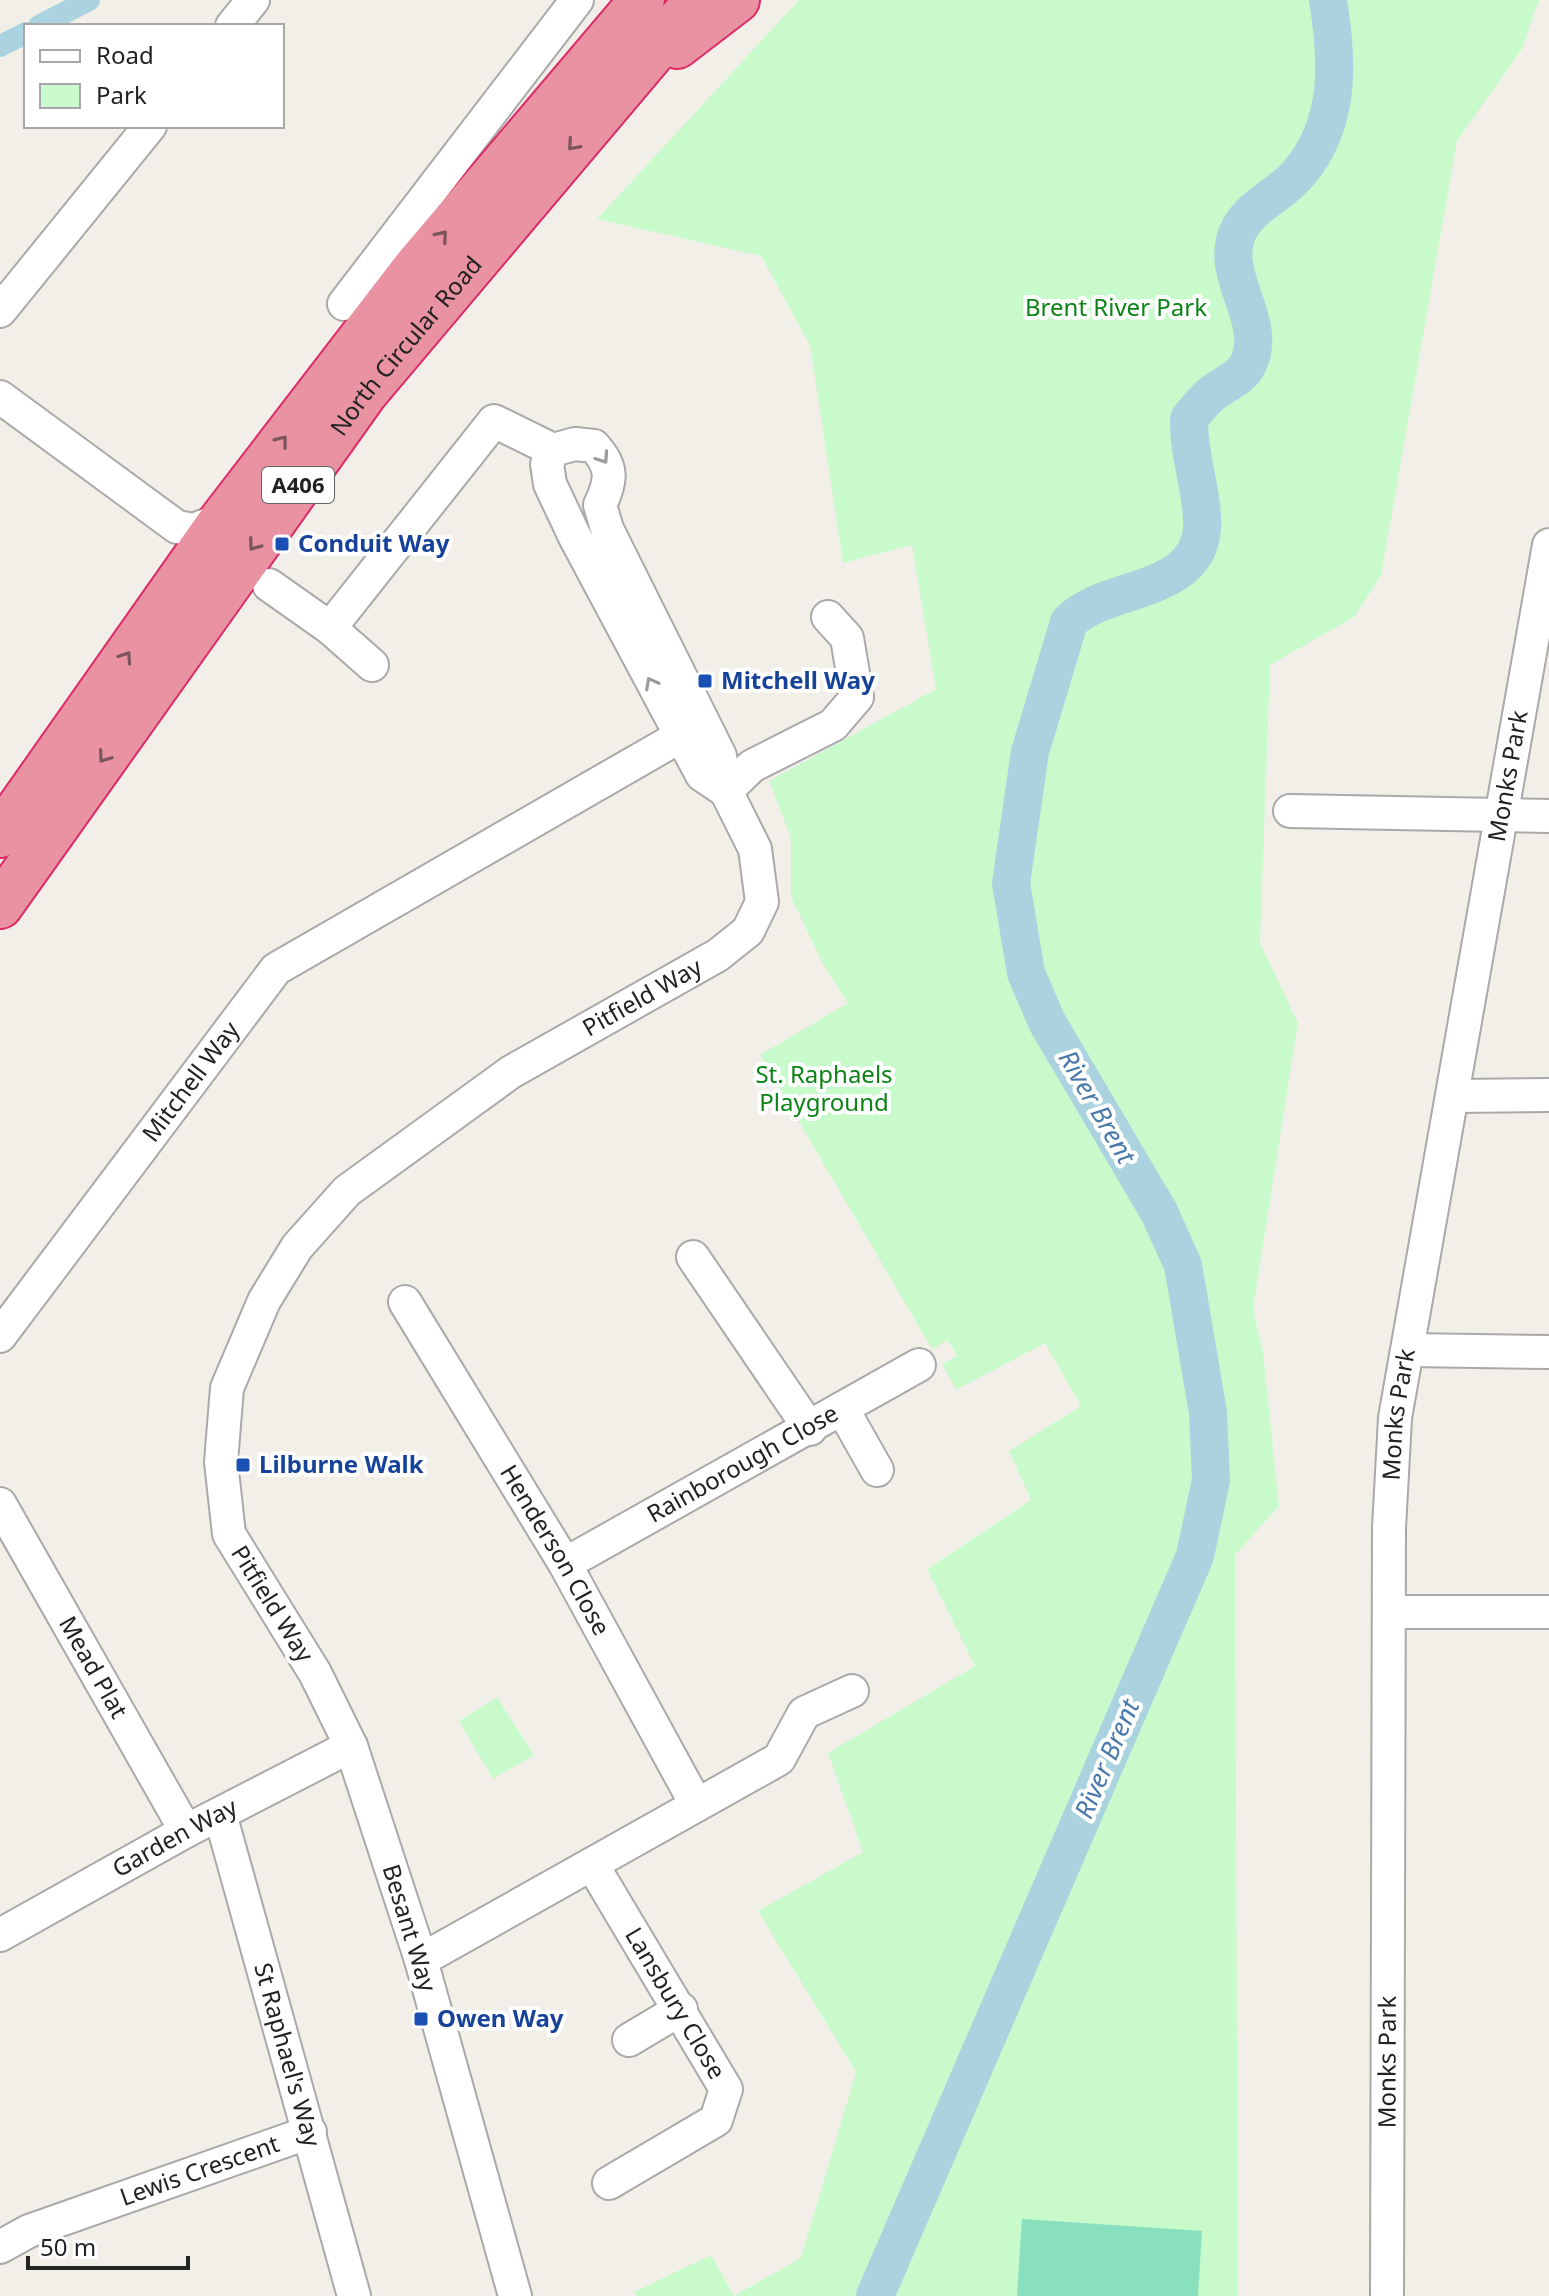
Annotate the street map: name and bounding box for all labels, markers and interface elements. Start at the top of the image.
legend [24,24,284,128]
text: Road [96,38,154,71]
text: Park [96,78,147,111]
one-way arrow [568,135,583,150]
one-way arrow [432,231,447,245]
street label: North Circular Road [322,248,489,442]
park label: Brent River Park [1025,290,1207,323]
one-way arrow [273,435,287,450]
one-way arrow [593,450,608,464]
road number: A406 [262,467,334,503]
place label: Conduit Way [298,526,450,559]
marker: Conduit Way [273,535,291,553]
one-way arrow [250,536,264,551]
one-way arrow [116,651,131,666]
place label: Mitchell Way [721,663,875,696]
marker: Mitchell Way [696,672,714,690]
one-way arrow [646,677,661,692]
street label: Monks Park [1479,708,1535,844]
one-way arrow [99,749,114,763]
street label: Pitfield Way [576,949,708,1043]
street label: Mitchell Way [134,1013,246,1148]
water label: River Brent [1051,1043,1146,1171]
park label: St. Raphaels Playground [755,1057,893,1118]
street label: Monks Park [1374,1346,1422,1481]
street label: Rainborough Close [641,1396,844,1530]
place label: Lilburne Walk [259,1447,424,1480]
marker: Lilburne Walk [234,1456,252,1474]
street label: Henderson Close [493,1458,619,1641]
street label: Pitfield Way [224,1538,323,1669]
street label: Mead Plat [52,1610,137,1724]
water label: River Brent [1065,1692,1148,1824]
street label: Garden Way [106,1789,243,1884]
street label: Besant Way [375,1860,446,1996]
street label: Lansbury Close [618,1921,734,2085]
street label: St Raphael's Way [247,1959,330,2151]
street label: Monks Park [1369,1996,1403,2128]
place label: Owen Way [437,2001,564,2034]
marker: Owen Way [412,2010,430,2028]
street label: Lewis Crescent [115,2126,284,2213]
scale bar [28,2220,188,2270]
text: 50 m [40,2230,96,2263]

